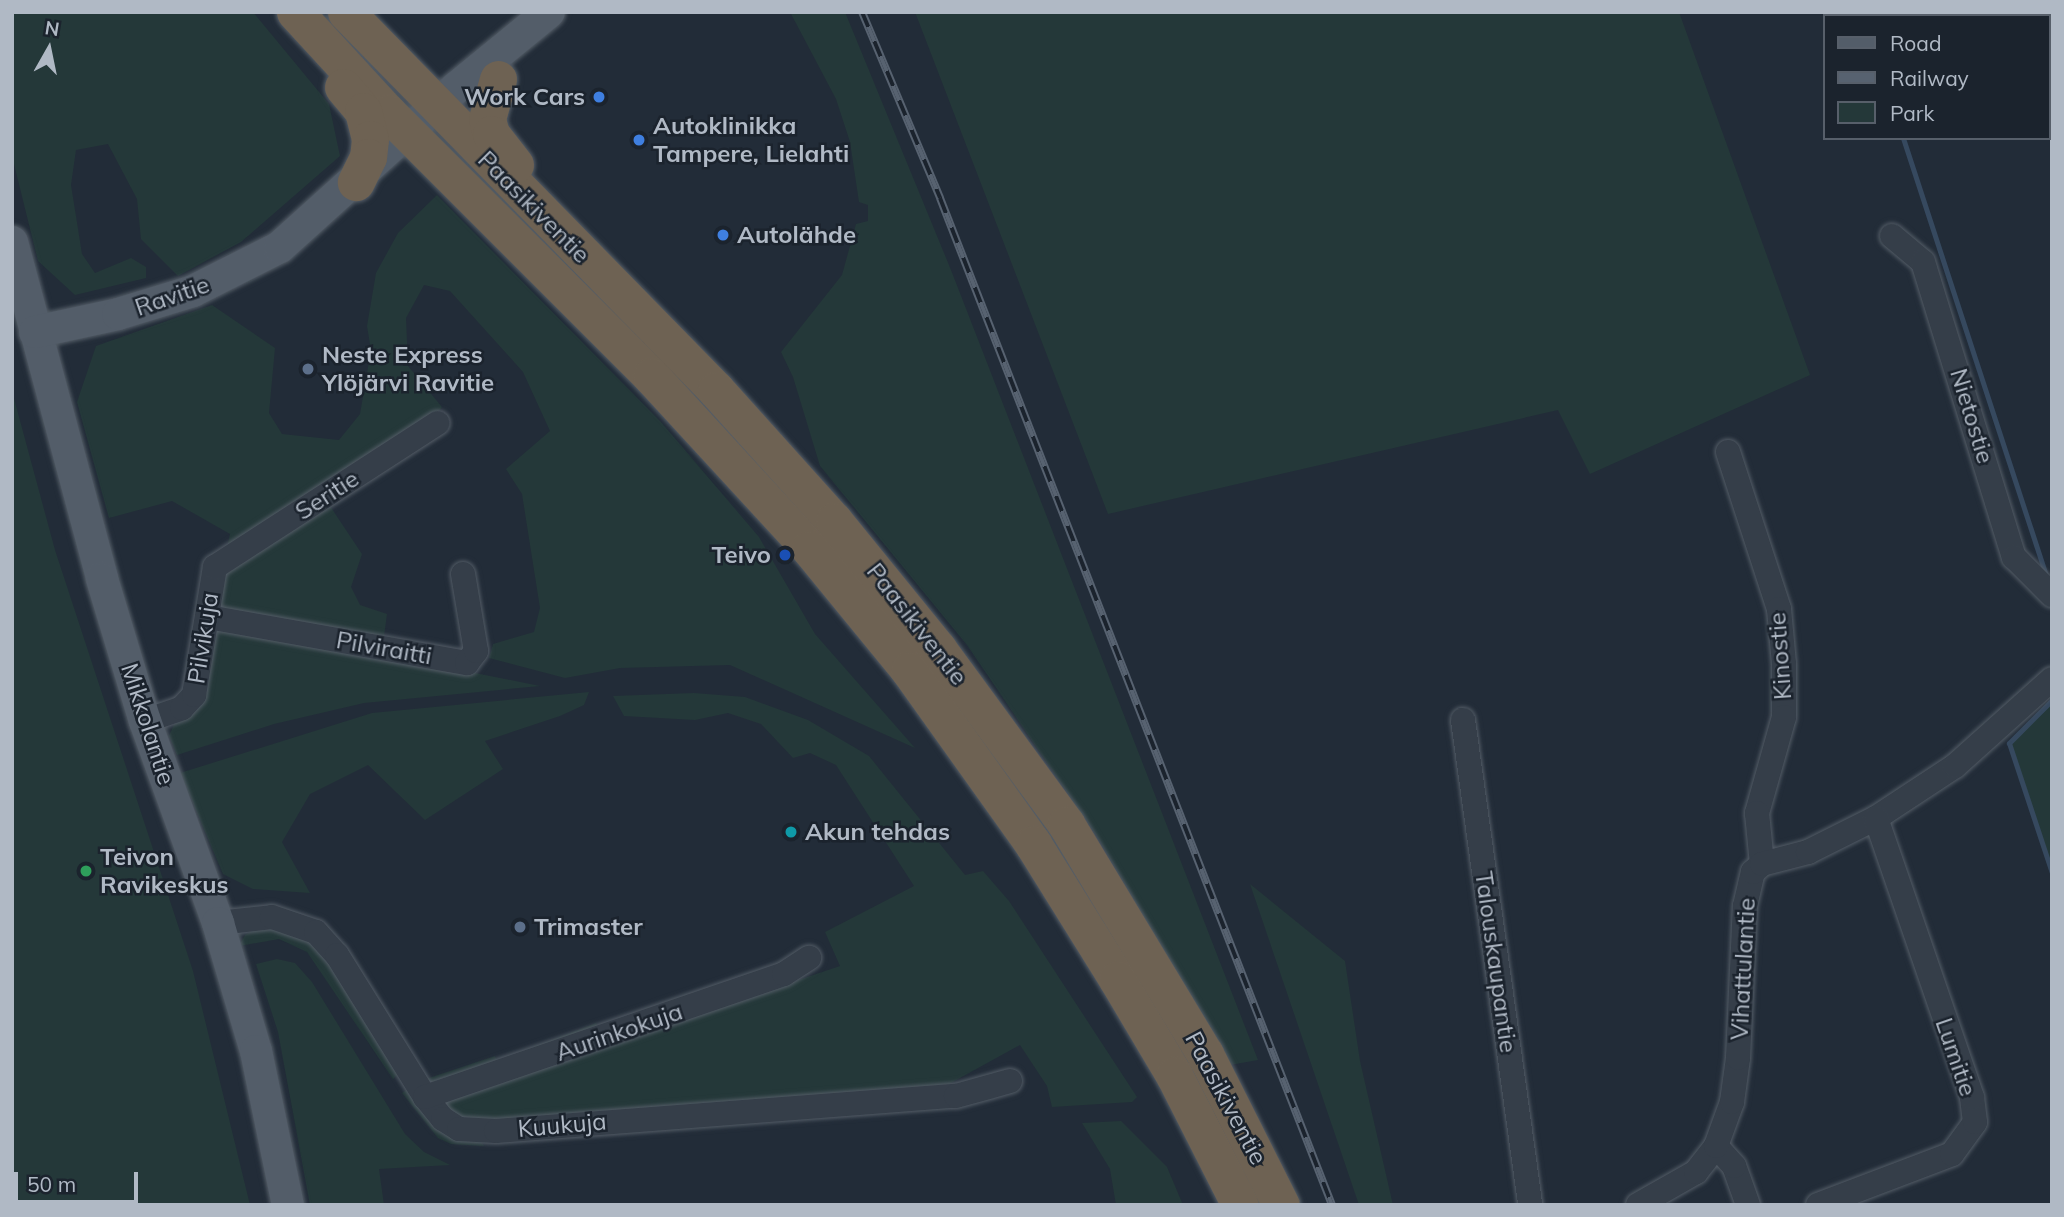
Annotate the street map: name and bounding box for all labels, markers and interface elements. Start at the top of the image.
north arrow [14,14,84,84]
legend [1822,14,2050,140]
text: N [43,15,61,41]
text: Road [1890,30,1941,56]
text: Railway [1890,65,1969,91]
place label: Work Cars [464,83,585,111]
marker: Work Cars [591,89,607,105]
text: Park [1890,100,1934,126]
place label: Autoklinikka Tampere, Lielahti [653,112,849,168]
marker: Autoklinikka Tampere, Lielahti [631,132,647,148]
street label: Paasikiventie [472,145,596,269]
place label: Autolähde [737,221,856,249]
marker: Autolähde [715,227,731,243]
street label: Ravitie [131,270,213,322]
place label: Neste Express Ylöjärvi Ravitie [322,341,494,397]
marker: Neste Express Ylöjärvi Ravitie [300,361,316,377]
street label: Nietostie [1944,365,2000,467]
street label: Seritie [290,464,364,526]
place label: Teivo [712,541,771,569]
marker: Teivo [777,547,793,563]
street label: Paasikiventie [861,557,973,691]
street label: Pilvikuja [182,590,224,686]
street label: Kinostie [1763,611,1797,701]
street label: Pilviraitti [334,625,434,671]
street label: Mikkolantie [115,660,181,788]
place label: Akun tehdas [805,818,950,846]
marker: Akun tehdas [783,824,799,840]
place label: Teivon Ravikeskus [100,843,229,899]
marker: Teivon Ravikeskus [78,863,94,879]
street label: Talouskaupantie [1469,870,1523,1054]
street label: Vihattulantie [1725,897,1761,1041]
place label: Trimaster [534,913,643,941]
marker: Trimaster [512,919,528,935]
street label: Aurinkokuja [552,997,686,1067]
street label: Lumitie [1929,1014,1983,1100]
street label: Paasikiventie [1179,1027,1273,1169]
street label: Kuukuja [516,1107,608,1143]
scale bar [18,1158,142,1202]
text: 50 m [27,1171,76,1197]

